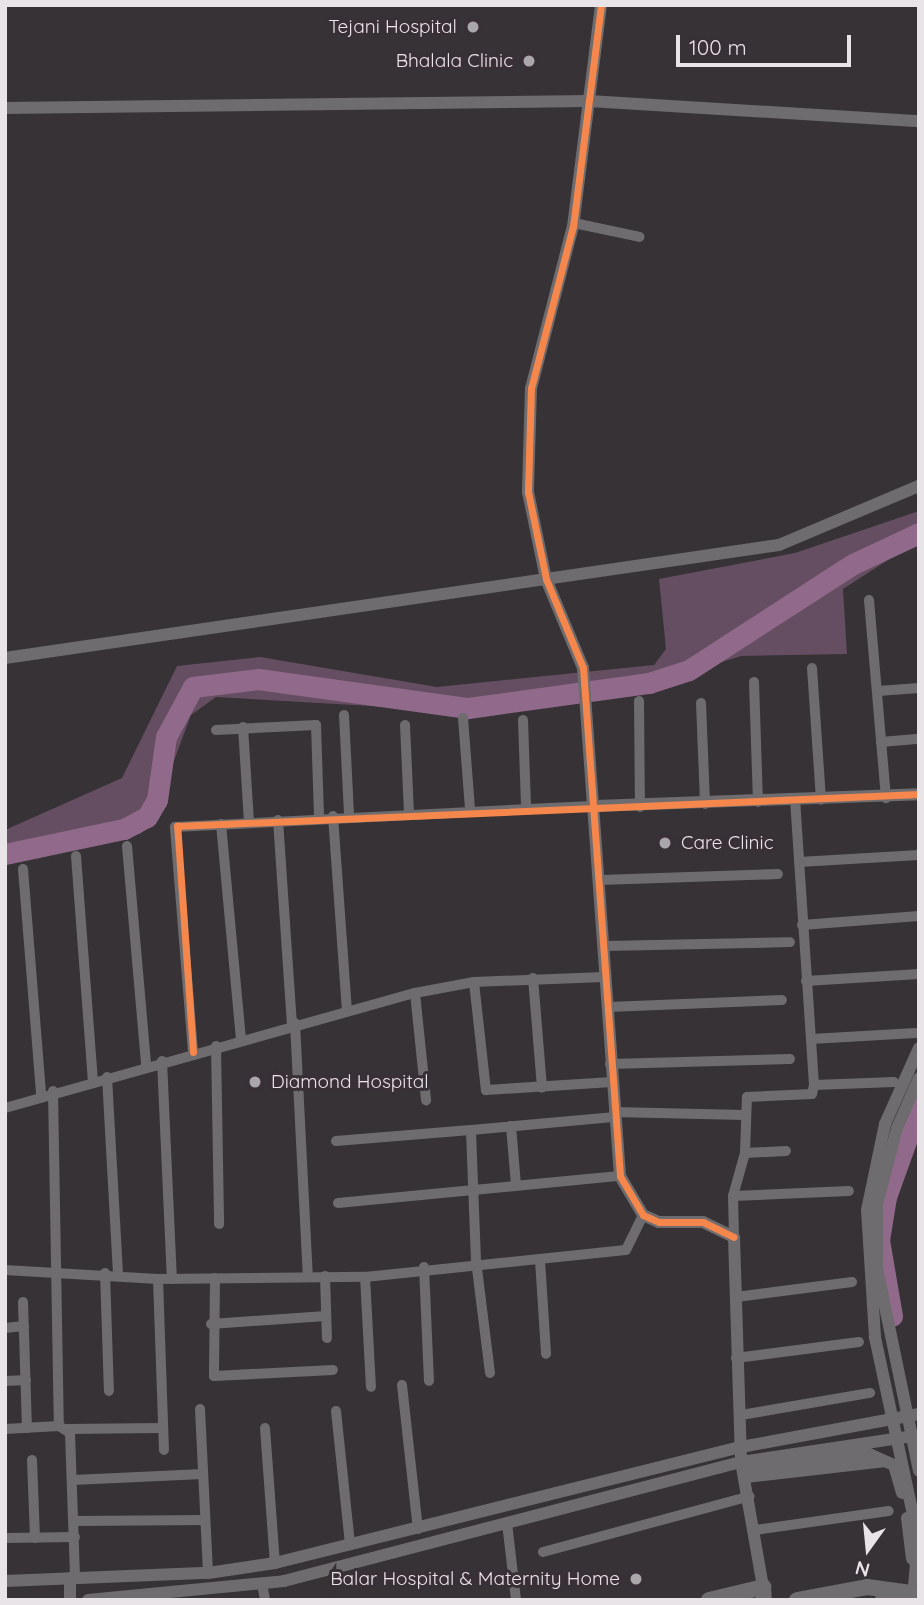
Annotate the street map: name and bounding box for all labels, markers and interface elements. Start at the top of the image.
place label: Tejani Hospital [328,16,457,38]
marker: Tejani Hospital [463,17,483,37]
scale bar [679,21,854,65]
text: 100 m [689,34,747,60]
place label: Bhalala Clinic [396,50,513,72]
marker: Bhalala Clinic [519,51,539,71]
place label: Care Clinic [681,832,773,854]
marker: Care Clinic [655,833,675,853]
place label: Diamond Hospital [271,1071,429,1093]
marker: Diamond Hospital [245,1072,265,1092]
north arrow [833,1514,903,1584]
text: N [853,1556,872,1583]
place label: Balar Hospital & Maternity Home [330,1568,620,1590]
marker: Balar Hospital & Maternity Home [626,1569,646,1589]

